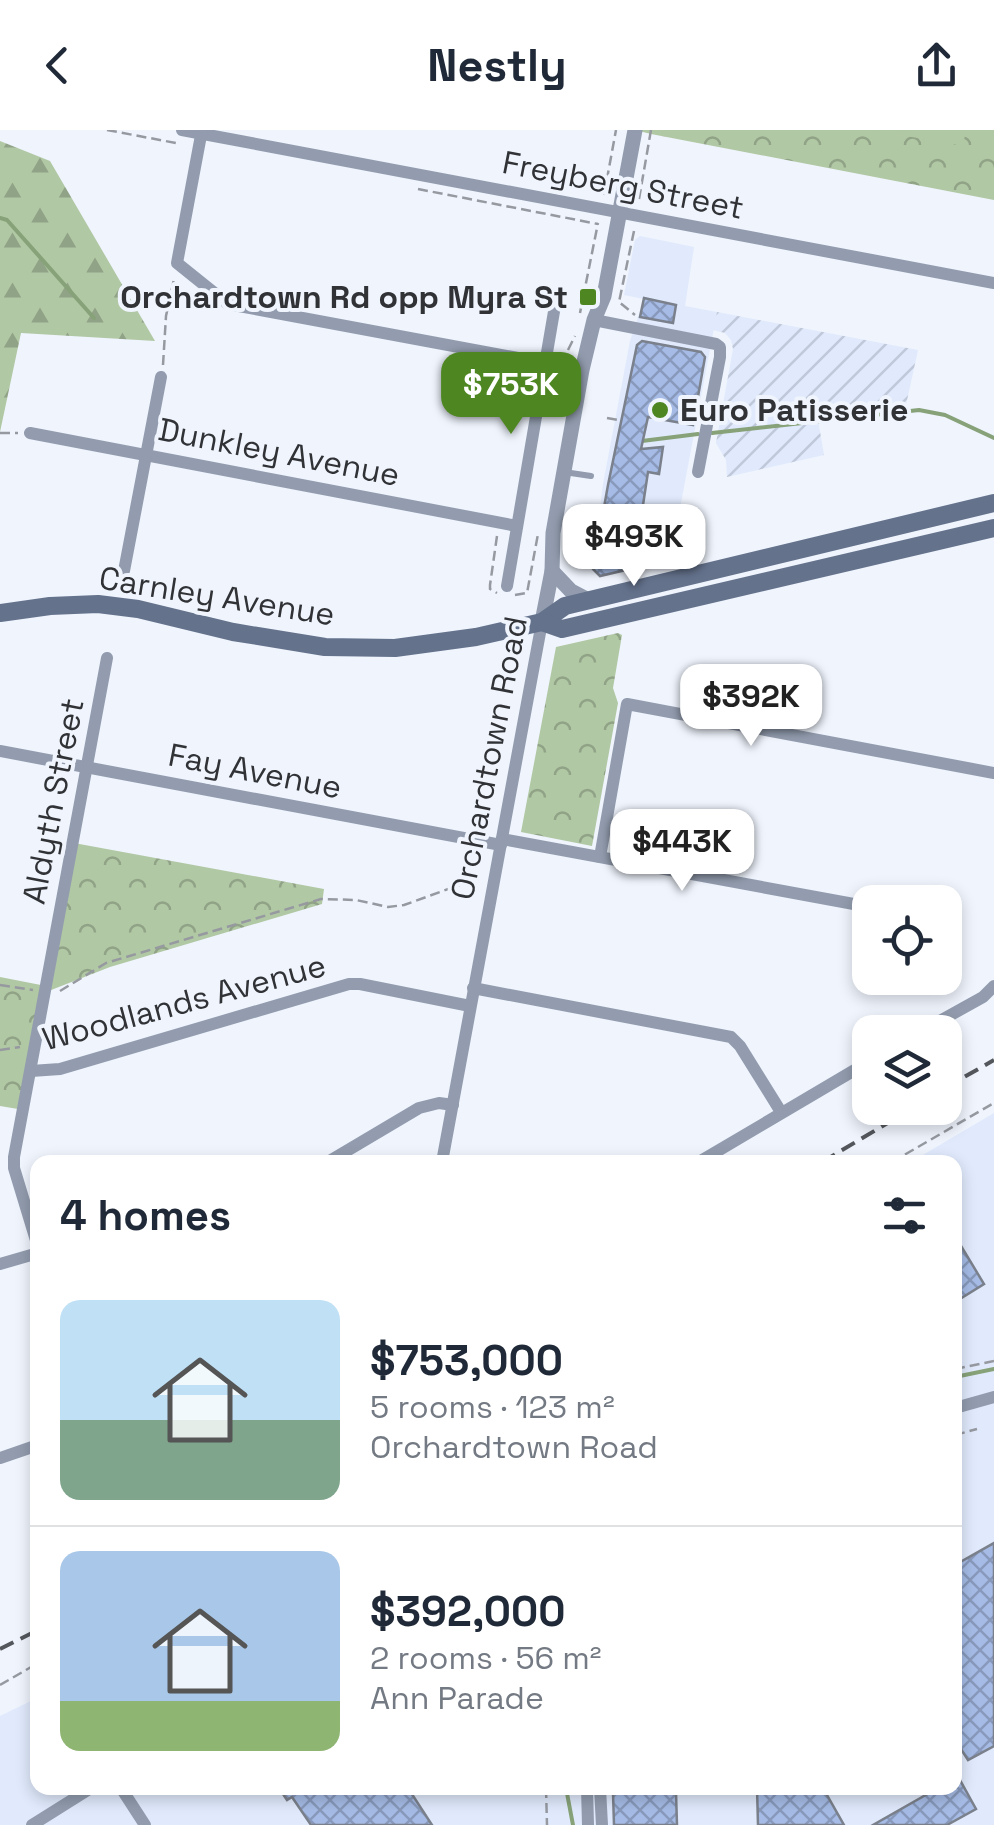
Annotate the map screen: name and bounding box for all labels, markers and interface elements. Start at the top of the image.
text: Nestly [427,37,567,94]
icon: back [30,38,85,93]
icon: share [909,38,964,93]
street label: Freyberg Street [499,142,747,228]
place label: Orchardtown Rd opp Myra St [120,277,568,317]
marker: Orchardtown Rd opp Myra St [577,286,599,308]
pin: $753K [441,352,581,437]
text: $753K [463,364,559,404]
place label: Euro Patisserie [680,390,908,430]
marker: Euro Patisserie [649,399,671,421]
street label: Dunkley Avenue [155,409,403,495]
pin: $493K [564,504,704,589]
text: $493K [584,516,684,556]
street label: Carnley Avenue [96,558,338,634]
street label: Orchardtown Road [442,613,536,903]
pin: $392K [681,664,821,749]
text: $392K [702,676,800,716]
street label: Aldyth Street [13,695,93,907]
street label: Fay Avenue [165,735,345,807]
pin: $443K [612,809,752,894]
text: $443K [632,821,732,861]
map controls [852,885,962,1125]
button: locate [852,885,962,995]
street label: Woodlands Avenue [38,945,330,1059]
button: layers [852,1015,962,1125]
icon: filters [877,1188,932,1243]
text: 4 homes [60,1189,231,1242]
text: $753,000 [370,1334,563,1387]
icon: home [140,1340,260,1460]
text: 5 rooms · 123 m² [370,1387,615,1427]
text: Orchardtown Road [370,1427,658,1467]
text: $392,000 [370,1585,565,1638]
icon: home [140,1591,260,1711]
text: 2 rooms · 56 m² [370,1638,602,1678]
text: Ann Parade [370,1678,544,1718]

